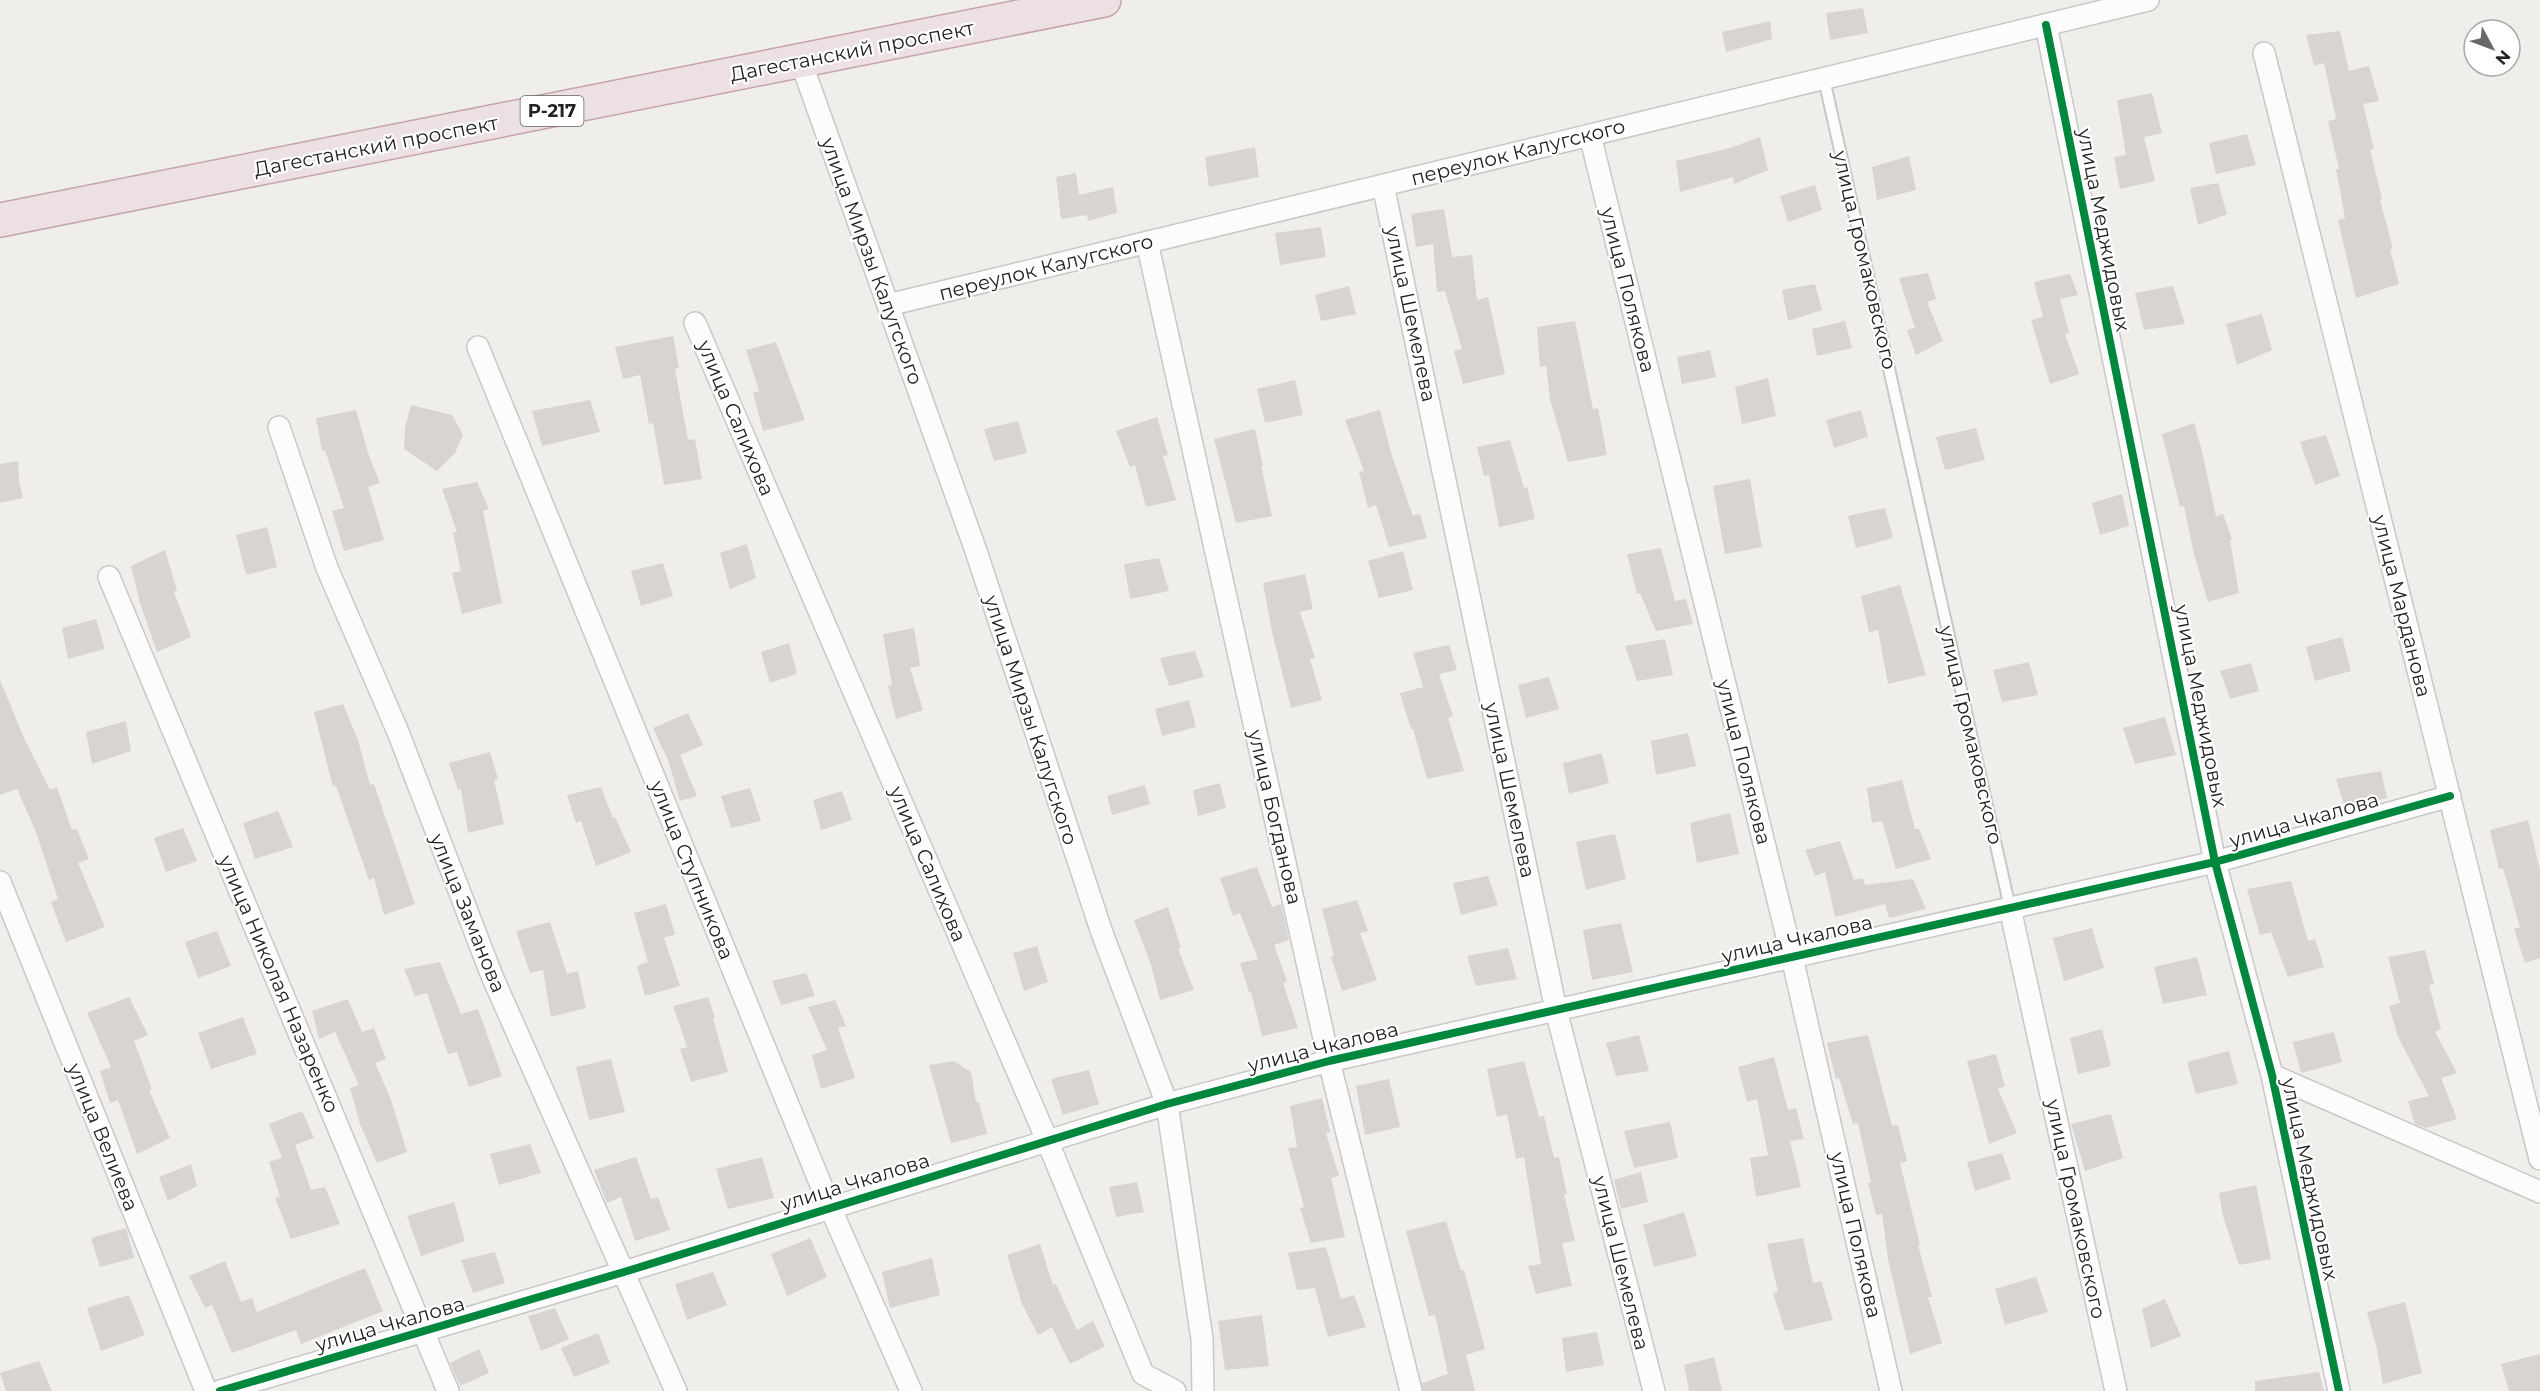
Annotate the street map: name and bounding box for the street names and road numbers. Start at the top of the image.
street label: Дагестанский проспект [728,15,977,86]
road number: Р-217 [520,96,584,126]
street label: Дагестанский проспект [252,110,501,181]
street label: переулок Калугского [1408,114,1628,190]
street label: улица Меджидовых [2072,125,2136,334]
street label: улица Мирзы Калугского [816,133,928,388]
street label: улица Громаковского [1828,147,1902,372]
street label: улица Полякова [1596,204,1660,375]
street label: улица Шемелева [1380,223,1441,404]
street label: переулок Калугского [936,229,1156,305]
street label: улица Салихова [692,336,780,499]
street label: улица Марданова [2367,511,2436,700]
street label: улица Мирзы Калугского [979,591,1083,848]
street label: улица Меджидовых [2169,601,2233,810]
street label: улица Громаковского [1934,622,2008,847]
street label: улица Полякова [1712,676,1776,847]
street label: улица Шемелева [1479,699,1540,880]
street label: улица Богданова [1243,726,1307,907]
street label: улица Ступникова [645,776,739,963]
street label: улица Салихова [884,782,972,945]
street label: улица Чкалова [2226,787,2381,853]
street label: улица Заманова [425,829,511,996]
street label: улица Николая Назаренко [213,851,344,1116]
street label: улица Чкалова [1718,910,1875,968]
street label: улица Чкалова [1244,1017,1401,1078]
street label: улица Велиева [62,1059,144,1214]
street label: улица Меджидовых [2277,1075,2343,1283]
street label: улица Громаковского [2041,1096,2111,1321]
street label: улица Чкалова [777,1148,932,1216]
street label: улица Полякова [1825,1149,1887,1320]
street label: улица Шемелева [1588,1172,1654,1353]
street label: улица Чкалова [312,1291,467,1357]

